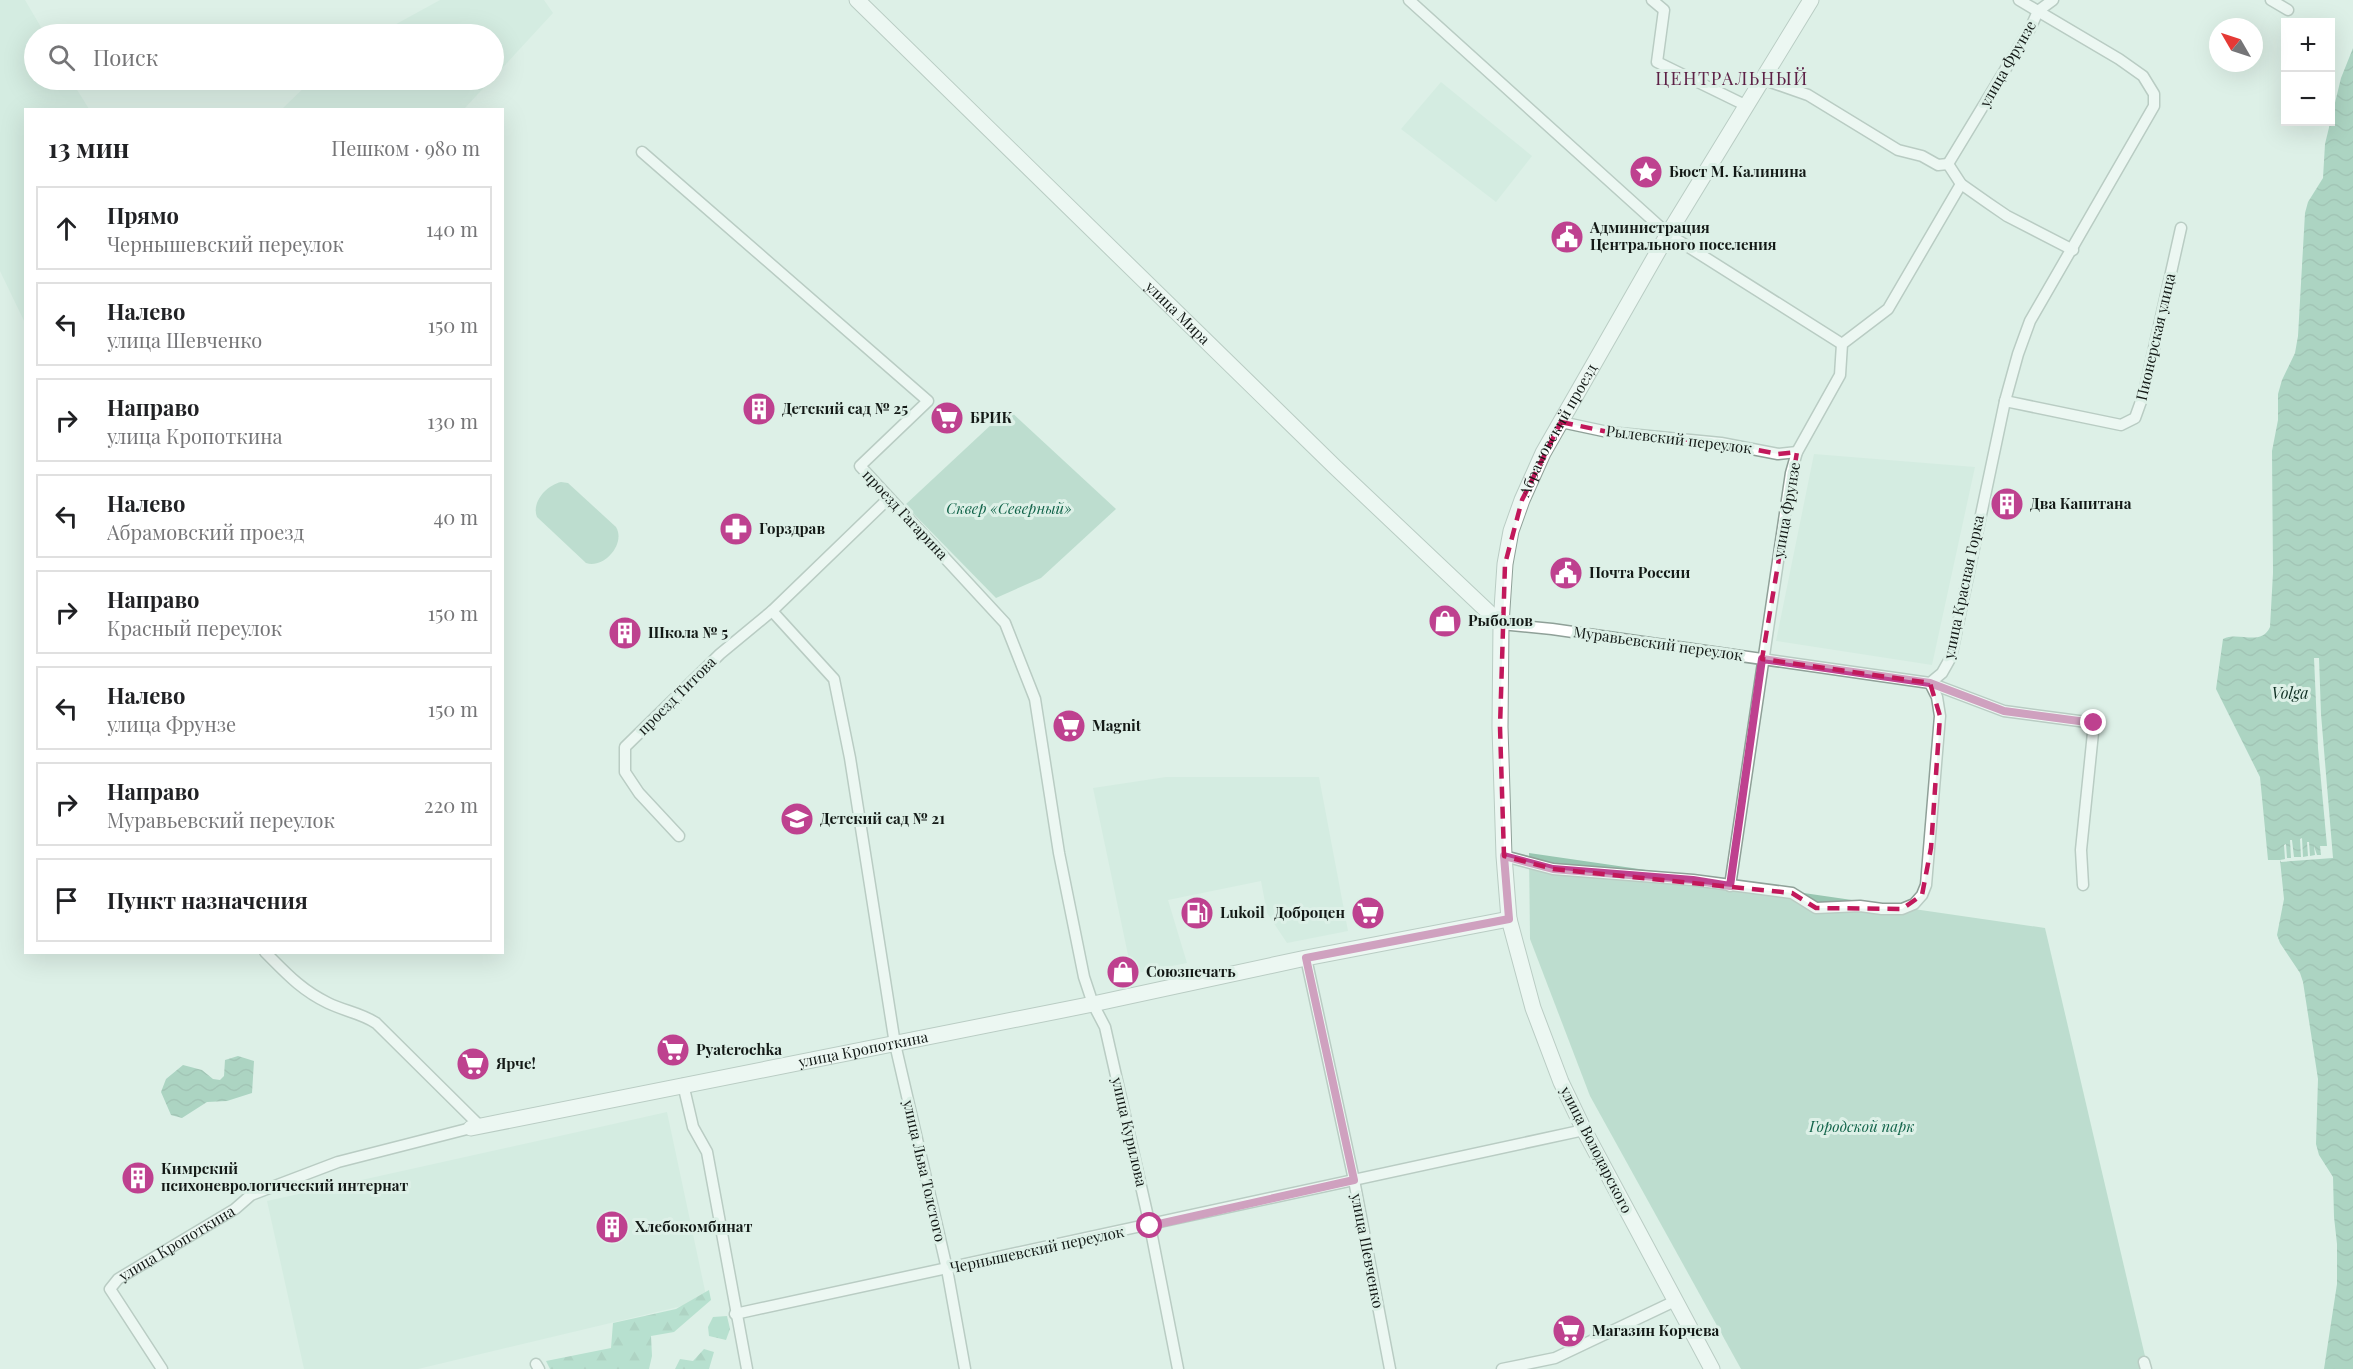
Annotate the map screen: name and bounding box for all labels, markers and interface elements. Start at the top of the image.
street label: улица Фрунзе [1974,17,2040,111]
north arrow [2209,18,2263,72]
map controls [2281,18,2335,126]
button: + [2281,18,2335,72]
search box [24,24,504,90]
icon: search [45,41,78,74]
text: Поиск [93,42,158,72]
district label: ЦЕНТРАЛЬНЫЙ [1655,66,1809,90]
button: − [2281,72,2335,126]
text: 13 мин [48,130,129,165]
text: Пешком · 980 m [331,134,480,161]
place icon: Бюст М. Калинина [1628,154,1664,190]
place label: Бюст М. Калинина [1669,161,1807,181]
text: Прямо [107,200,179,230]
icon: ahead [50,212,83,245]
text: 140 m [426,215,478,242]
place label: Администрация Центрального поселения [1589,217,1777,254]
public building icon: Администрация Центрального поселения [1549,219,1585,255]
text: Чернышевский переулок [107,230,344,257]
street label: Пионерская улица [2131,271,2180,402]
street label: улица Мира [1141,276,1215,349]
text: Налево [107,296,185,326]
icon: left [50,308,83,341]
text: 150 m [428,311,478,338]
text: улица Шевченко [107,326,262,353]
street label: Абрамовский проезд [1513,360,1601,500]
building icon: Детский сад № 25 [741,391,777,427]
text: Направо [107,392,200,422]
place label: Детский сад № 25 [782,398,908,418]
supermarket icon: БРИК [929,400,965,436]
icon: right [50,404,83,437]
text: 130 m [427,407,478,434]
place label: БРИК [970,407,1013,427]
street label: Рылевский переулок [1605,420,1754,458]
text: улица Кропоткина [107,422,282,449]
street label: улица Фрунзе [1768,460,1804,560]
street label: проезд Гагарина [859,465,953,564]
building icon: Два Капитана [1989,486,2025,522]
text: Налево [107,488,185,518]
place label: Два Капитана [2030,493,2132,513]
park label: Сквер «Северный» [946,498,1072,518]
icon: left [50,500,83,533]
text: 40 m [433,503,478,530]
pharmacy icon: Горздрав [718,511,754,547]
street label: улица Красная Горка [1938,513,1988,661]
text: Абрамовский проезд [107,518,304,545]
place label: Горздрав [759,518,825,538]
public building icon: Почта России [1548,555,1584,591]
place label: Почта России [1589,562,1690,582]
text: Направо [107,584,200,614]
icon: right [50,596,83,629]
text: 150 m [428,599,478,626]
shop icon: Рыболов [1427,603,1463,639]
place label: Рыболов [1468,610,1533,630]
text: Красный переулок [107,614,282,641]
building icon: Школа № 5 [607,615,643,651]
street label: Муравьевский переулок [1572,621,1745,665]
place label: Школа № 5 [648,622,728,642]
street label: проезд Титова [633,651,720,739]
text: Налево [107,680,185,710]
water label: Volga [2271,682,2309,703]
icon: left [50,692,83,725]
text: 150 m [428,695,478,722]
supermarket icon: Magnit [1051,708,1087,744]
route end [2080,709,2106,735]
text: улица Фрунзе [107,710,236,737]
place label: Magnit [1092,715,1142,735]
text: Направо [107,776,200,806]
icon: right [50,788,83,821]
text: 220 m [424,791,478,818]
school or university icon: Детский сад № 21 [779,801,815,837]
text: Муравьевский переулок [107,806,335,833]
place label: Детский сад № 21 [820,808,945,828]
icon: arrive [50,884,83,917]
text: Пункт назначения [107,885,308,915]
fuel station icon: Lukoil [1179,895,1215,931]
supermarket icon: Доброцен [1350,895,1386,931]
place label: Lukoil [1220,902,1265,922]
place label: Доброцен [1274,902,1345,922]
shop icon: Союзпечать [1105,954,1141,990]
place label: Союзпечать [1146,961,1236,981]
street label: улица Кропоткина [796,1026,930,1072]
supermarket icon: Pyaterochka [655,1032,691,1068]
place label: Pyaterochka [696,1039,782,1059]
supermarket icon: Ярче! [455,1046,491,1082]
place label: Ярче! [495,1053,536,1073]
street label: улица Курилова [1107,1074,1152,1189]
street label: улица Володарского [1556,1082,1637,1216]
street label: улица Льва Толстого [899,1097,951,1244]
park label: Городской парк [1808,1116,1915,1136]
place label: Кимрский психоневрологический интернат [161,1158,409,1195]
building icon: Кимрский психоневрологический интернат [120,1160,156,1196]
street label: улица Шевченко [1347,1191,1389,1310]
street label: улица Кропоткина [114,1200,239,1286]
building icon: Хлебокомбинат [594,1209,630,1245]
route start [1136,1212,1162,1238]
place label: Хлебокомбинат [635,1216,753,1236]
street label: Чернышевский переулок [948,1221,1126,1277]
supermarket icon: Магазин Корчева [1551,1313,1587,1349]
place label: Магазин Корчева [1592,1320,1719,1340]

